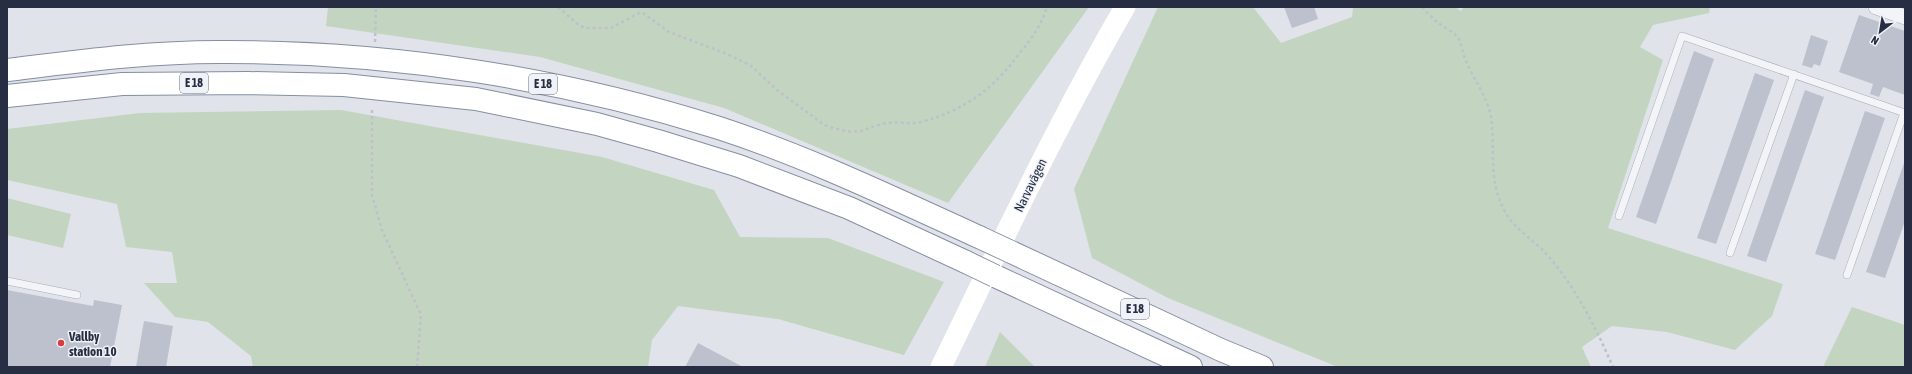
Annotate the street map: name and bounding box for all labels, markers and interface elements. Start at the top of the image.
north arrow [1860,12,1900,52]
text: N [1869,34,1881,47]
road number: E 18 [180,73,208,93]
road number: E 18 [529,74,557,94]
street label: Narvavägen [1011,156,1050,214]
road number: E 18 [1121,299,1149,319]
place label: Vallby station 10 [68,329,117,359]
marker: Vallby station 10 [56,338,66,348]

